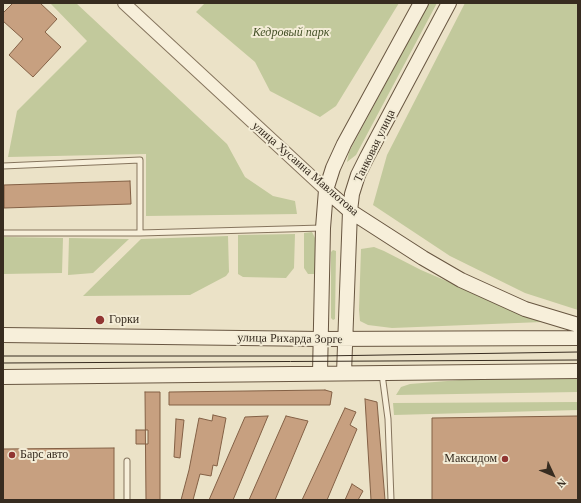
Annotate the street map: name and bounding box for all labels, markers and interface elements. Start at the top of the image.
park label: Кедровый парк [253,26,329,40]
street label: Танковая улица [351,107,399,185]
street label: улица Хусаина Мавлютова [249,119,361,219]
place label: Горки [109,313,139,327]
marker: Горки [94,314,106,326]
street label: улица Рихарда Зорге [237,331,343,347]
place label: Барс авто [20,448,68,462]
marker: Барс авто [7,450,17,460]
place label: Максидом [444,452,497,466]
marker: Максидом [500,454,510,464]
north arrow [533,455,573,495]
text: N [555,476,569,490]

